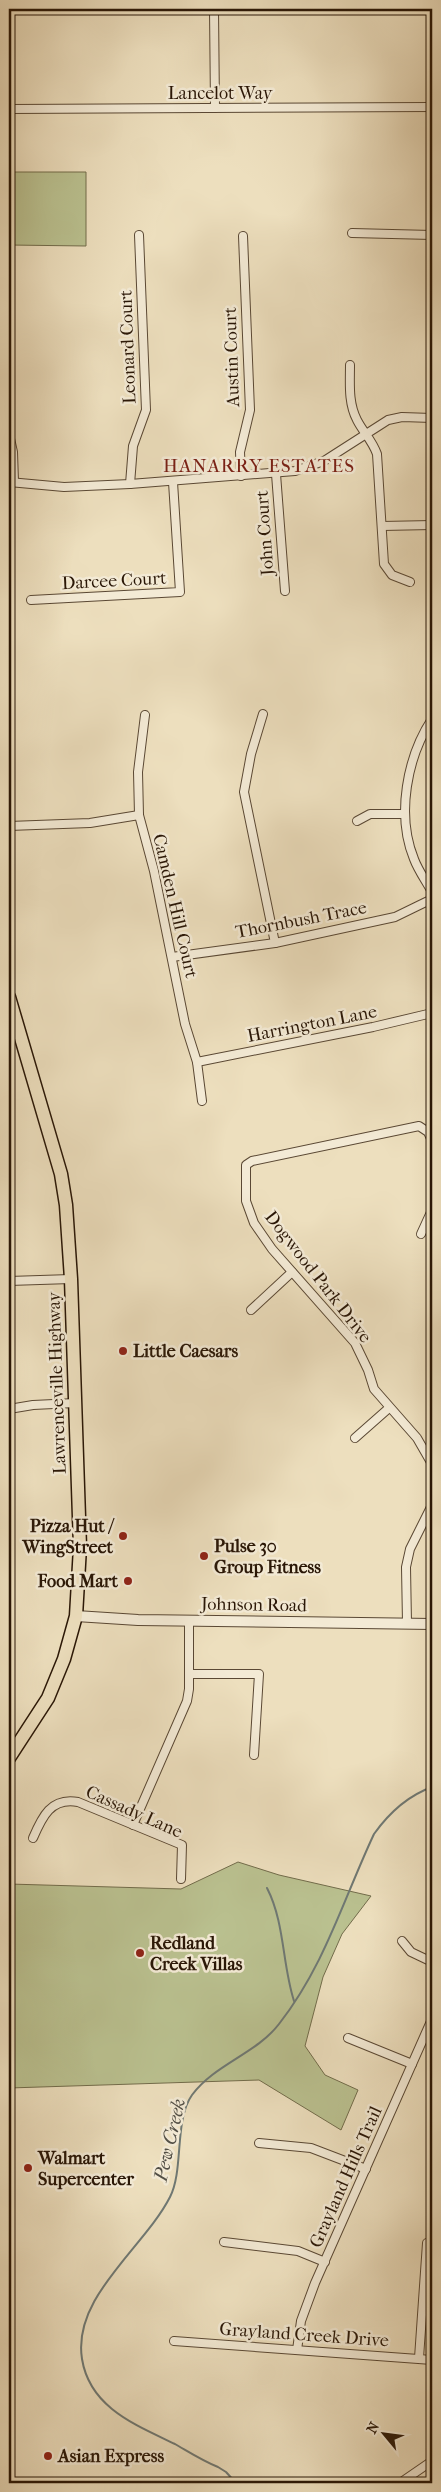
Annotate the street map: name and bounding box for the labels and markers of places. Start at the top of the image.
place label: Little Caesars [133,1341,238,1362]
marker: Little Caesars [117,1345,129,1357]
place label: Pizza Hut / WingStreet [22,1516,116,1558]
marker: Pizza Hut / WingStreet [117,1530,129,1542]
place label: Pulse 30 Group Fitness [214,1536,321,1578]
marker: Pulse 30 Group Fitness [198,1550,210,1562]
place label: Food Mart [37,1571,119,1592]
marker: Food Mart [122,1575,134,1587]
place label: Redland Creek Villas [150,1933,243,1975]
marker: Redland Creek Villas [134,1947,146,1959]
place label: Walmart Supercenter [37,2148,134,2190]
marker: Walmart Supercenter [22,2162,34,2174]
place label: Asian Express [57,2446,164,2467]
marker: Asian Express [42,2450,54,2462]

